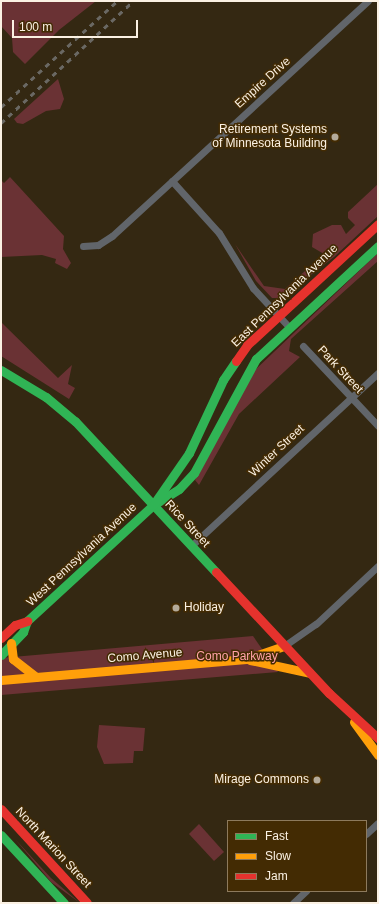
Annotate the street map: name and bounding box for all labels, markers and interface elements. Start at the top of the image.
scale bar [14,12,140,38]
text: 100 m [19,20,52,34]
street label: Empire Drive [232,54,294,112]
place label: Retirement Systems of Minnesota Building [212,123,327,151]
marker: Retirement Systems of Minnesota Building [330,132,340,142]
street label: East Pennsylvania Avenue [229,241,341,351]
street label: Park Street [314,343,366,397]
street label: Winter Street [246,422,308,480]
street label: Rice Street [161,497,213,551]
street label: West Pennsylvania Avenue [24,500,140,610]
place label: Holiday [184,601,224,615]
marker: Holiday [171,603,181,613]
street label: Como Avenue [107,646,183,666]
park label: Como Parkway [196,650,278,664]
place label: Mirage Commons [214,773,309,787]
marker: Mirage Commons [312,775,322,785]
street label: North Marion Street [12,805,94,891]
legend [227,820,367,892]
text: Fast [265,829,288,843]
text: Slow [265,849,291,863]
text: Jam [265,869,288,883]

